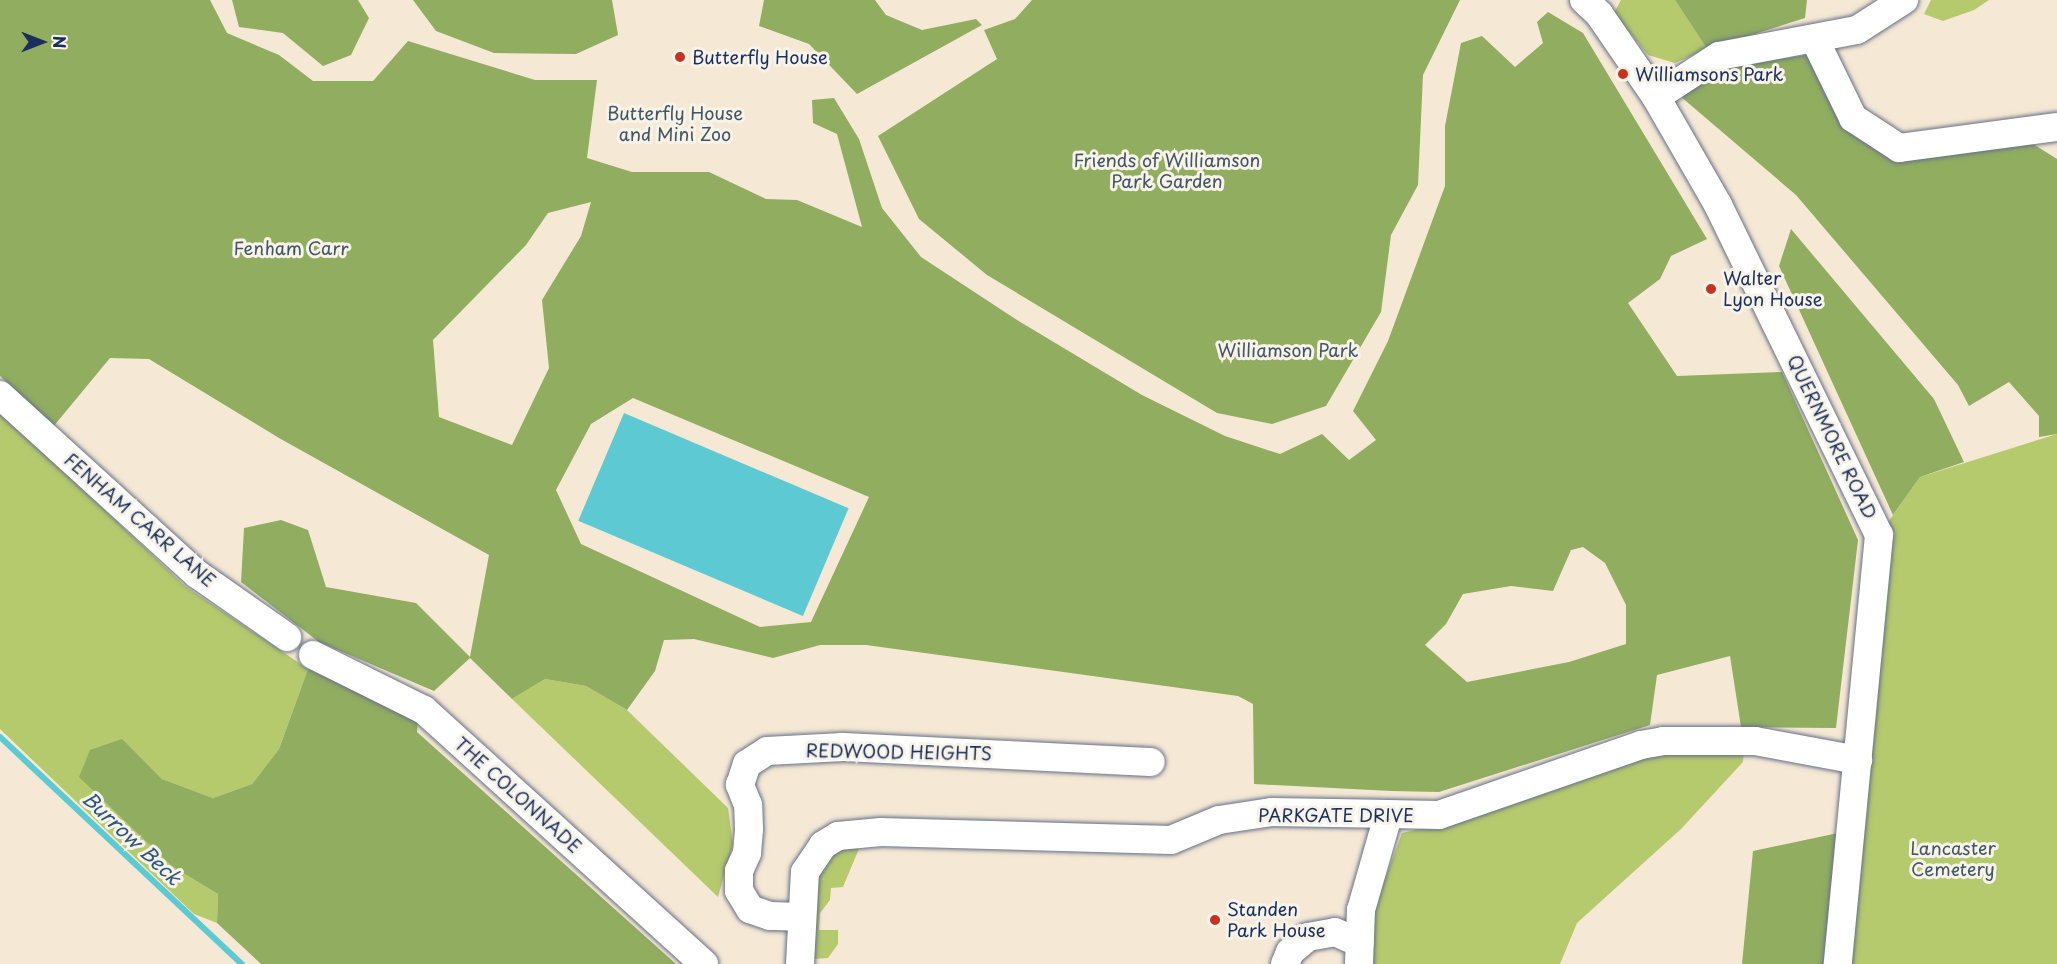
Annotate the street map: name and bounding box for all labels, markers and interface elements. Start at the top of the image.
north arrow [12,12,72,72]
text: N [48,36,72,48]
place label: Butterfly House [692,46,828,68]
marker: Butterfly House [673,50,687,64]
place label: Williamsons Park [1635,63,1784,85]
marker: Williamsons Park [1616,67,1630,81]
park label: Butterfly House and Mini Zoo [607,103,743,146]
park label: Friends of Williamson Park Garden [1075,150,1259,192]
park label: Fenham Carr [233,237,349,259]
place label: Walter Lyon House [1723,268,1822,310]
marker: Walter Lyon House [1704,282,1718,296]
park label: Williamson Park [1218,339,1358,361]
street label: QUERNMORE ROAD [1783,351,1881,523]
street label: FENHAM CARR LANE [60,448,220,592]
street label: THE COLONNADE [450,732,586,858]
street label: REDWOOD HEIGHTS [805,740,993,764]
water label: Burrow Beck [78,787,186,889]
street label: PARKGATE DRIVE [1257,804,1415,826]
park label: Lancaster Cemetery [1910,838,1996,880]
place label: Standen Park House [1227,899,1326,942]
marker: Standen Park House [1208,913,1222,927]

